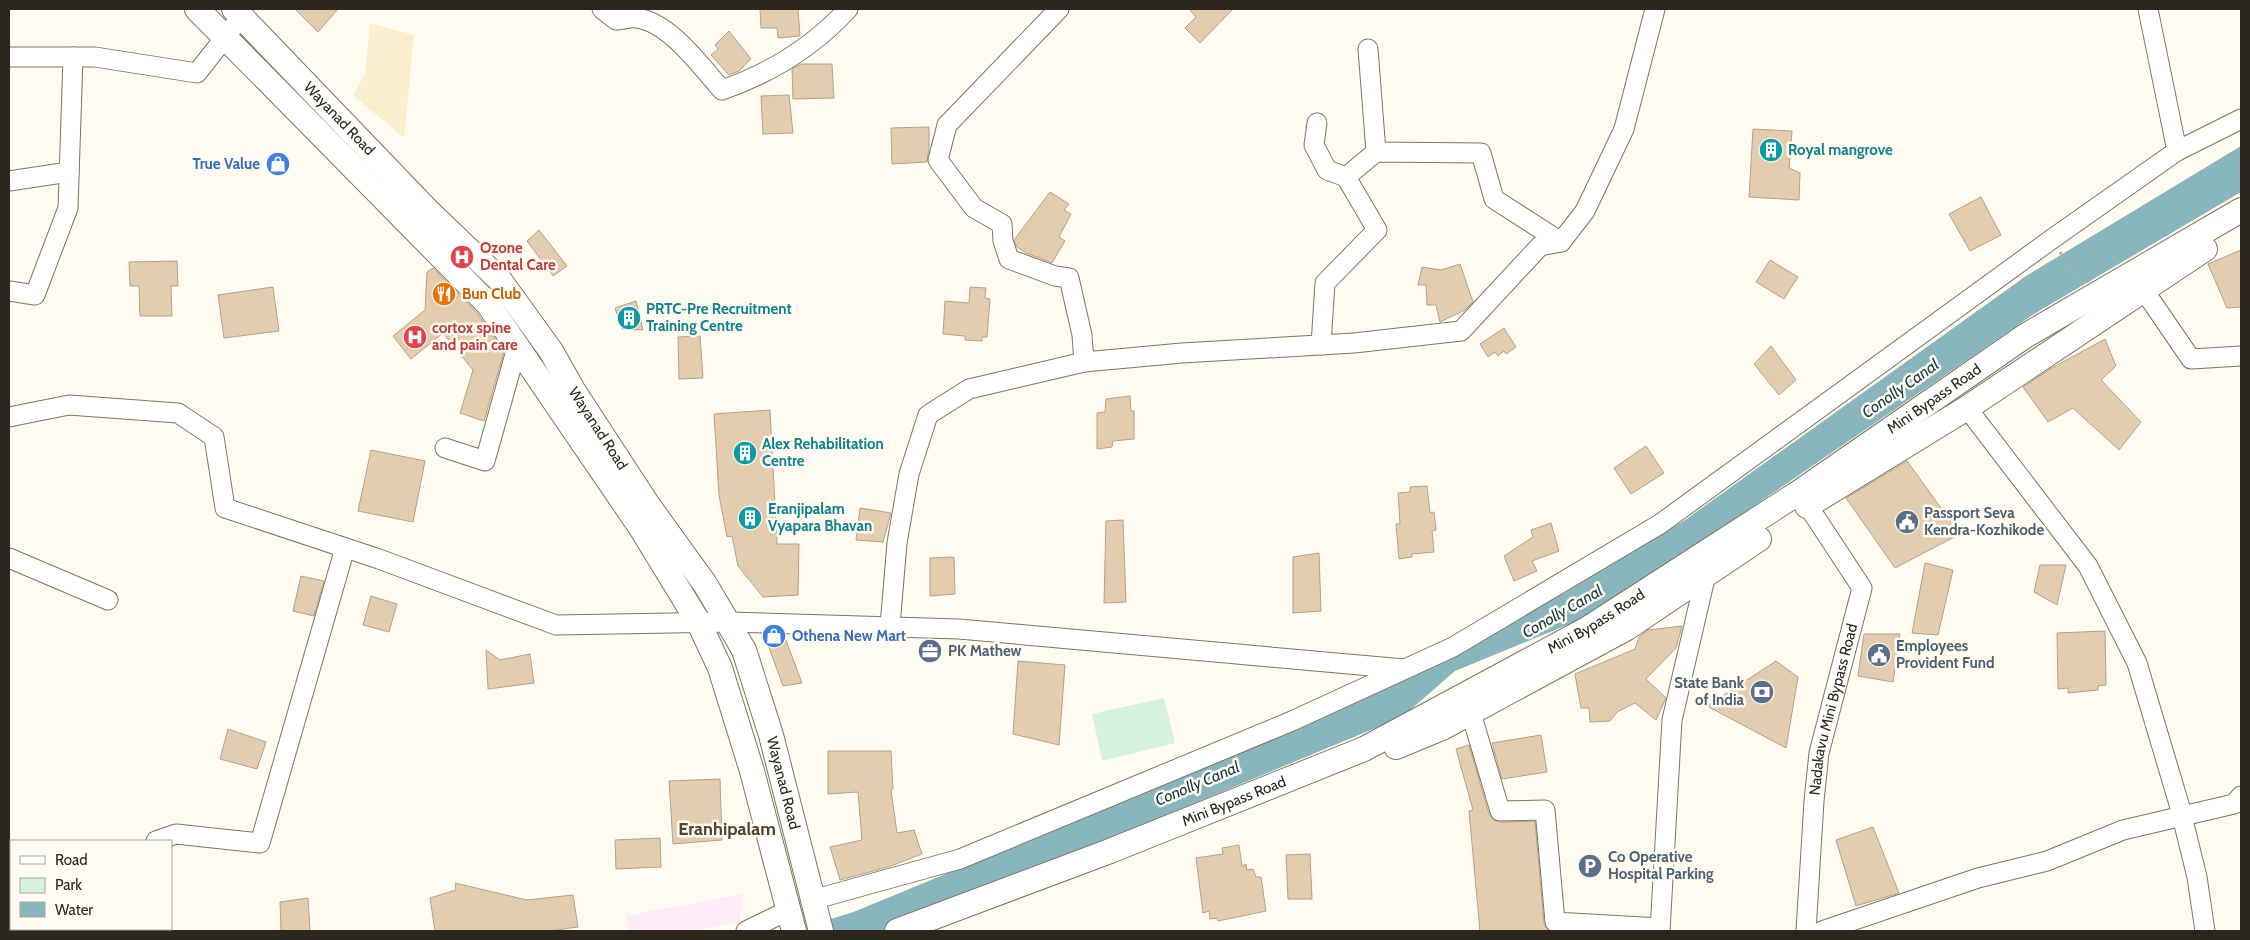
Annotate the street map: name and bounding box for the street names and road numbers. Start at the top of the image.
street label: Wayanad Road [300,78,379,159]
street label: Mini Bypass Road [1884,360,1985,438]
street label: Wayanad Road [565,384,632,473]
street label: Mini Bypass Road [1544,585,1648,658]
street label: Nadakavu Mini Bypass Road [1806,622,1861,796]
street label: Wayanad Road [763,735,804,831]
street label: Mini Bypass Road [1179,772,1288,830]

